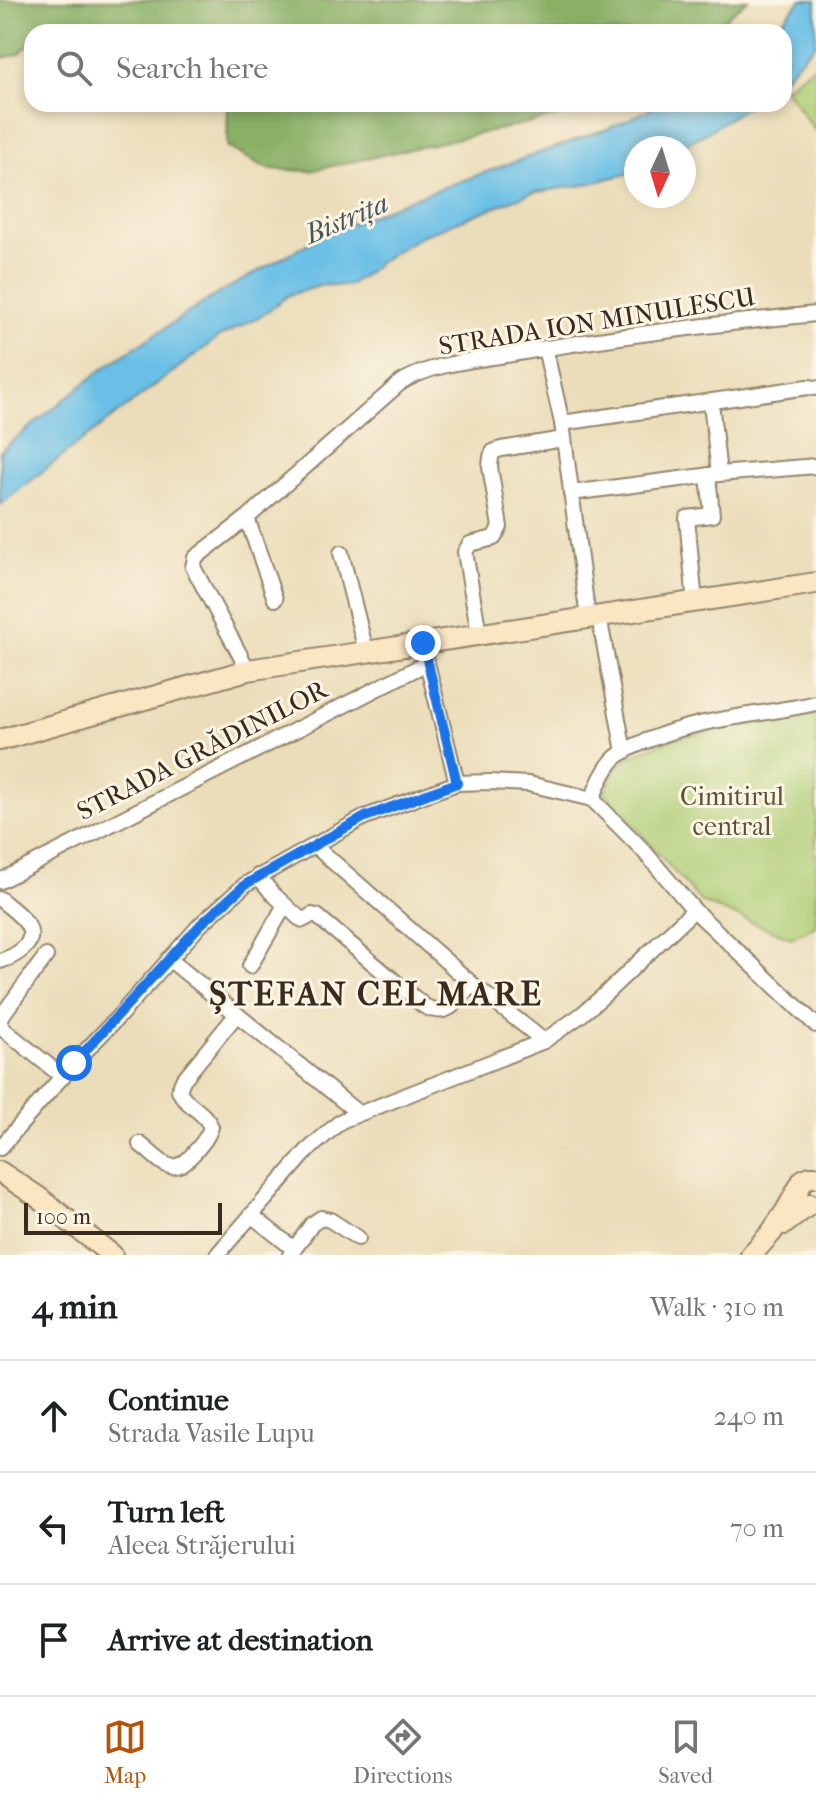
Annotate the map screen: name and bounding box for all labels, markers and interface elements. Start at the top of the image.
search box [24,24,792,112]
icon: search [52,46,96,90]
text: Search here [116,51,268,86]
north arrow [624,136,696,208]
water label: Bistrița [298,186,393,252]
street label: STRADA ION MINULESCU [436,281,758,362]
route end [405,625,441,661]
street label: STRADA GRĂDINILOR [71,671,334,827]
park label: Cimitirul central [680,781,784,842]
district label: ȘTEFAN CEL MARE [209,974,543,1015]
route start [56,1045,92,1081]
scale bar [24,1199,222,1235]
text: 100 m [36,1204,91,1230]
text: 4 min [32,1287,117,1327]
text: Walk · 310 m [650,1292,784,1323]
text: Continue [108,1383,229,1418]
icon: ahead [32,1394,76,1438]
text: 240 m [714,1401,784,1432]
text: Strada Vasile Lupu [108,1418,315,1449]
text: Turn left [108,1495,225,1530]
icon: left [32,1506,76,1550]
text: 70 m [730,1513,784,1544]
text: Aleea Străjerului [108,1530,296,1561]
icon: arrive [32,1618,76,1662]
text: Arrive at destination [108,1623,373,1658]
tab: Map [103,1715,147,1789]
tab: Directions [353,1715,452,1789]
tab: Saved [658,1715,713,1789]

